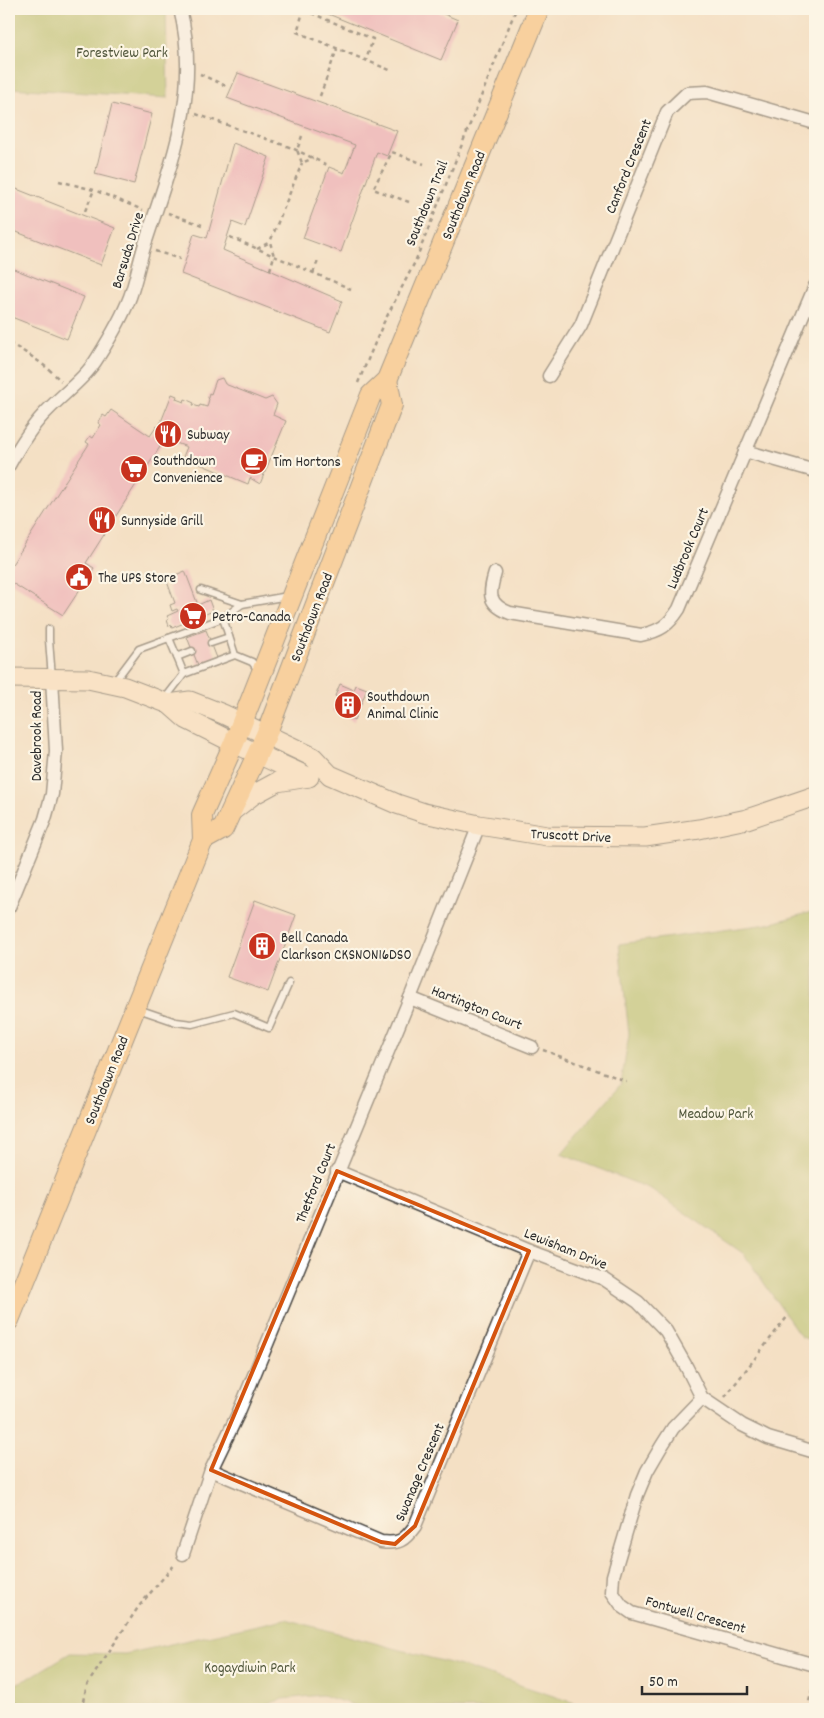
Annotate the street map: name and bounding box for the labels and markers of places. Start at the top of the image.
restaurant icon: Subway [153,419,183,449]
place label: Subway [187,425,230,447]
cafe icon: Tim Hortons [239,446,269,476]
place label: Southdown Convenience [153,451,223,490]
place label: Tim Hortons [273,452,341,474]
supermarket icon: Southdown Convenience [119,454,149,484]
restaurant icon: Sunnyside Grill [87,505,117,535]
place label: Sunnyside Grill [121,511,204,533]
public building icon: The UPS Store [64,562,94,592]
place label: The UPS Store [98,568,176,590]
supermarket icon: Petro-Canada [178,601,208,631]
place label: Petro-Canada [212,607,292,629]
place label: Southdown Animal Clinic [367,687,439,726]
building icon: Southdown Animal Clinic [333,690,363,720]
place label: Bell Canada Clarkson CKSNON16DS0 [281,928,412,967]
building icon: Bell Canada Clarkson CKSNON16DS0 [247,931,277,961]

